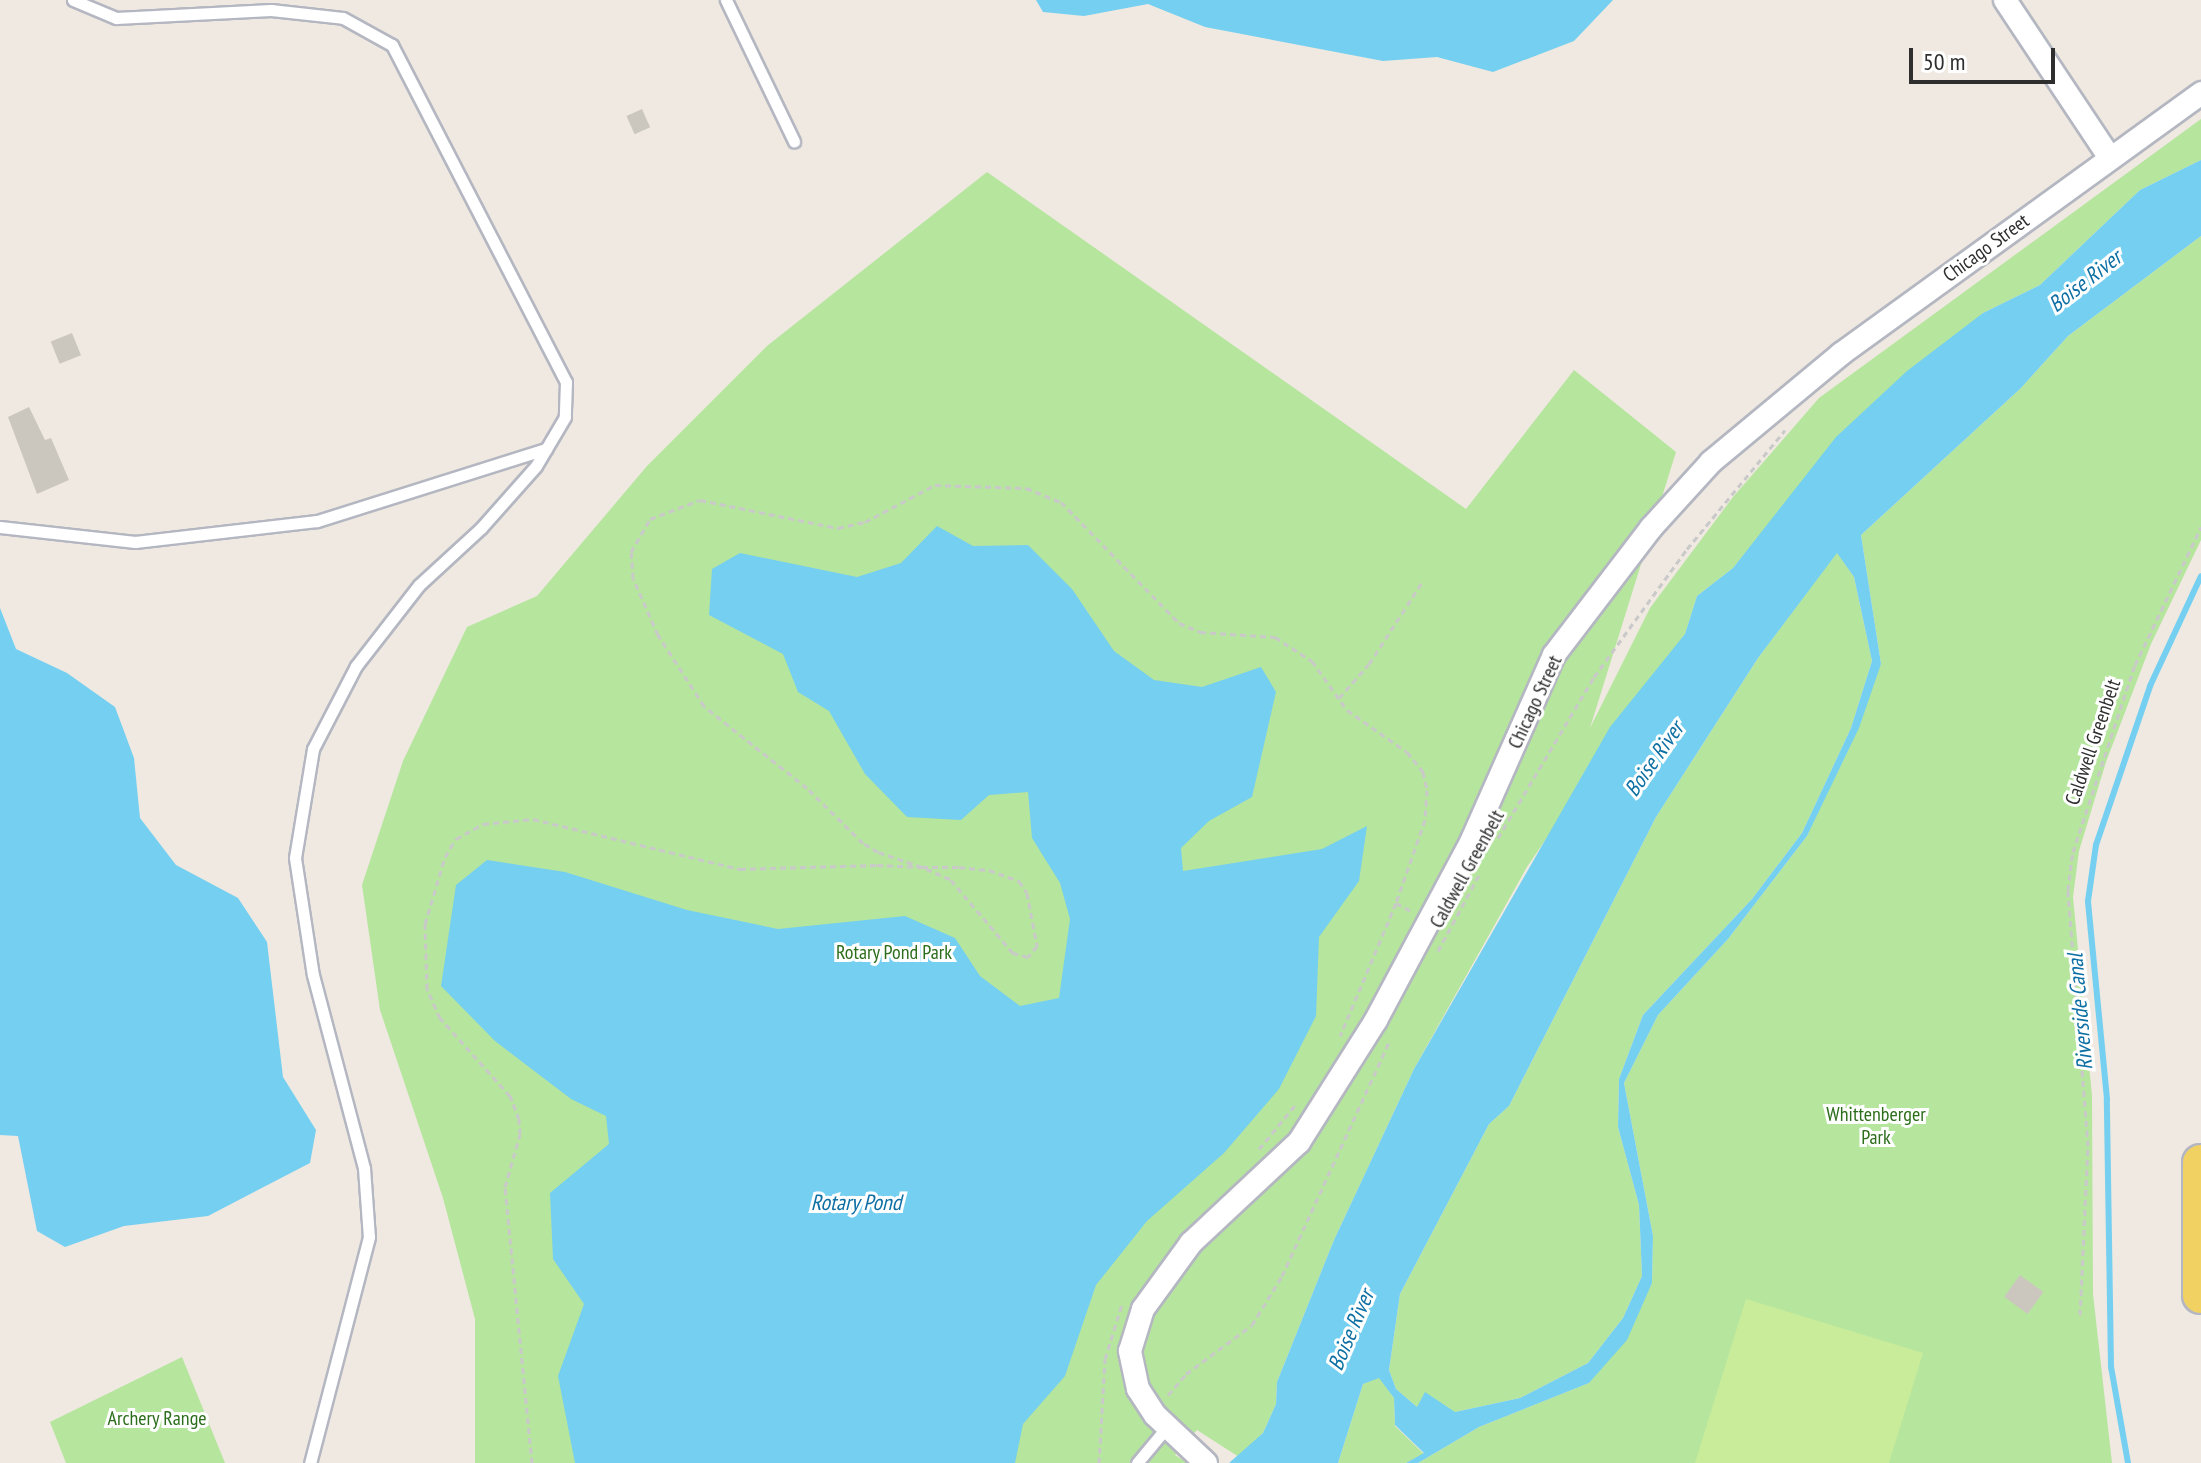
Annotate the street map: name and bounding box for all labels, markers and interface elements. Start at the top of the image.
scale bar [1913,32,2059,82]
text: 50 m [1923,46,1965,77]
street label: Chicago Street [1938,209,2034,287]
water label: Boise River [2043,244,2127,318]
street label: Chicago Street [1503,651,1567,753]
street label: Caldwell Greenbelt [2060,676,2126,808]
water label: Boise River [1619,717,1689,801]
street label: Caldwell Greenbelt [1425,806,1509,932]
park label: Rotary Pond Park [836,940,952,964]
water label: Riverside Canal [2062,953,2098,1071]
park label: Whittenberger Park [1826,1103,1926,1150]
water label: Rotary Pond [811,1190,901,1216]
water label: Boise River [1322,1286,1380,1374]
park label: Archery Range [107,1406,207,1430]

